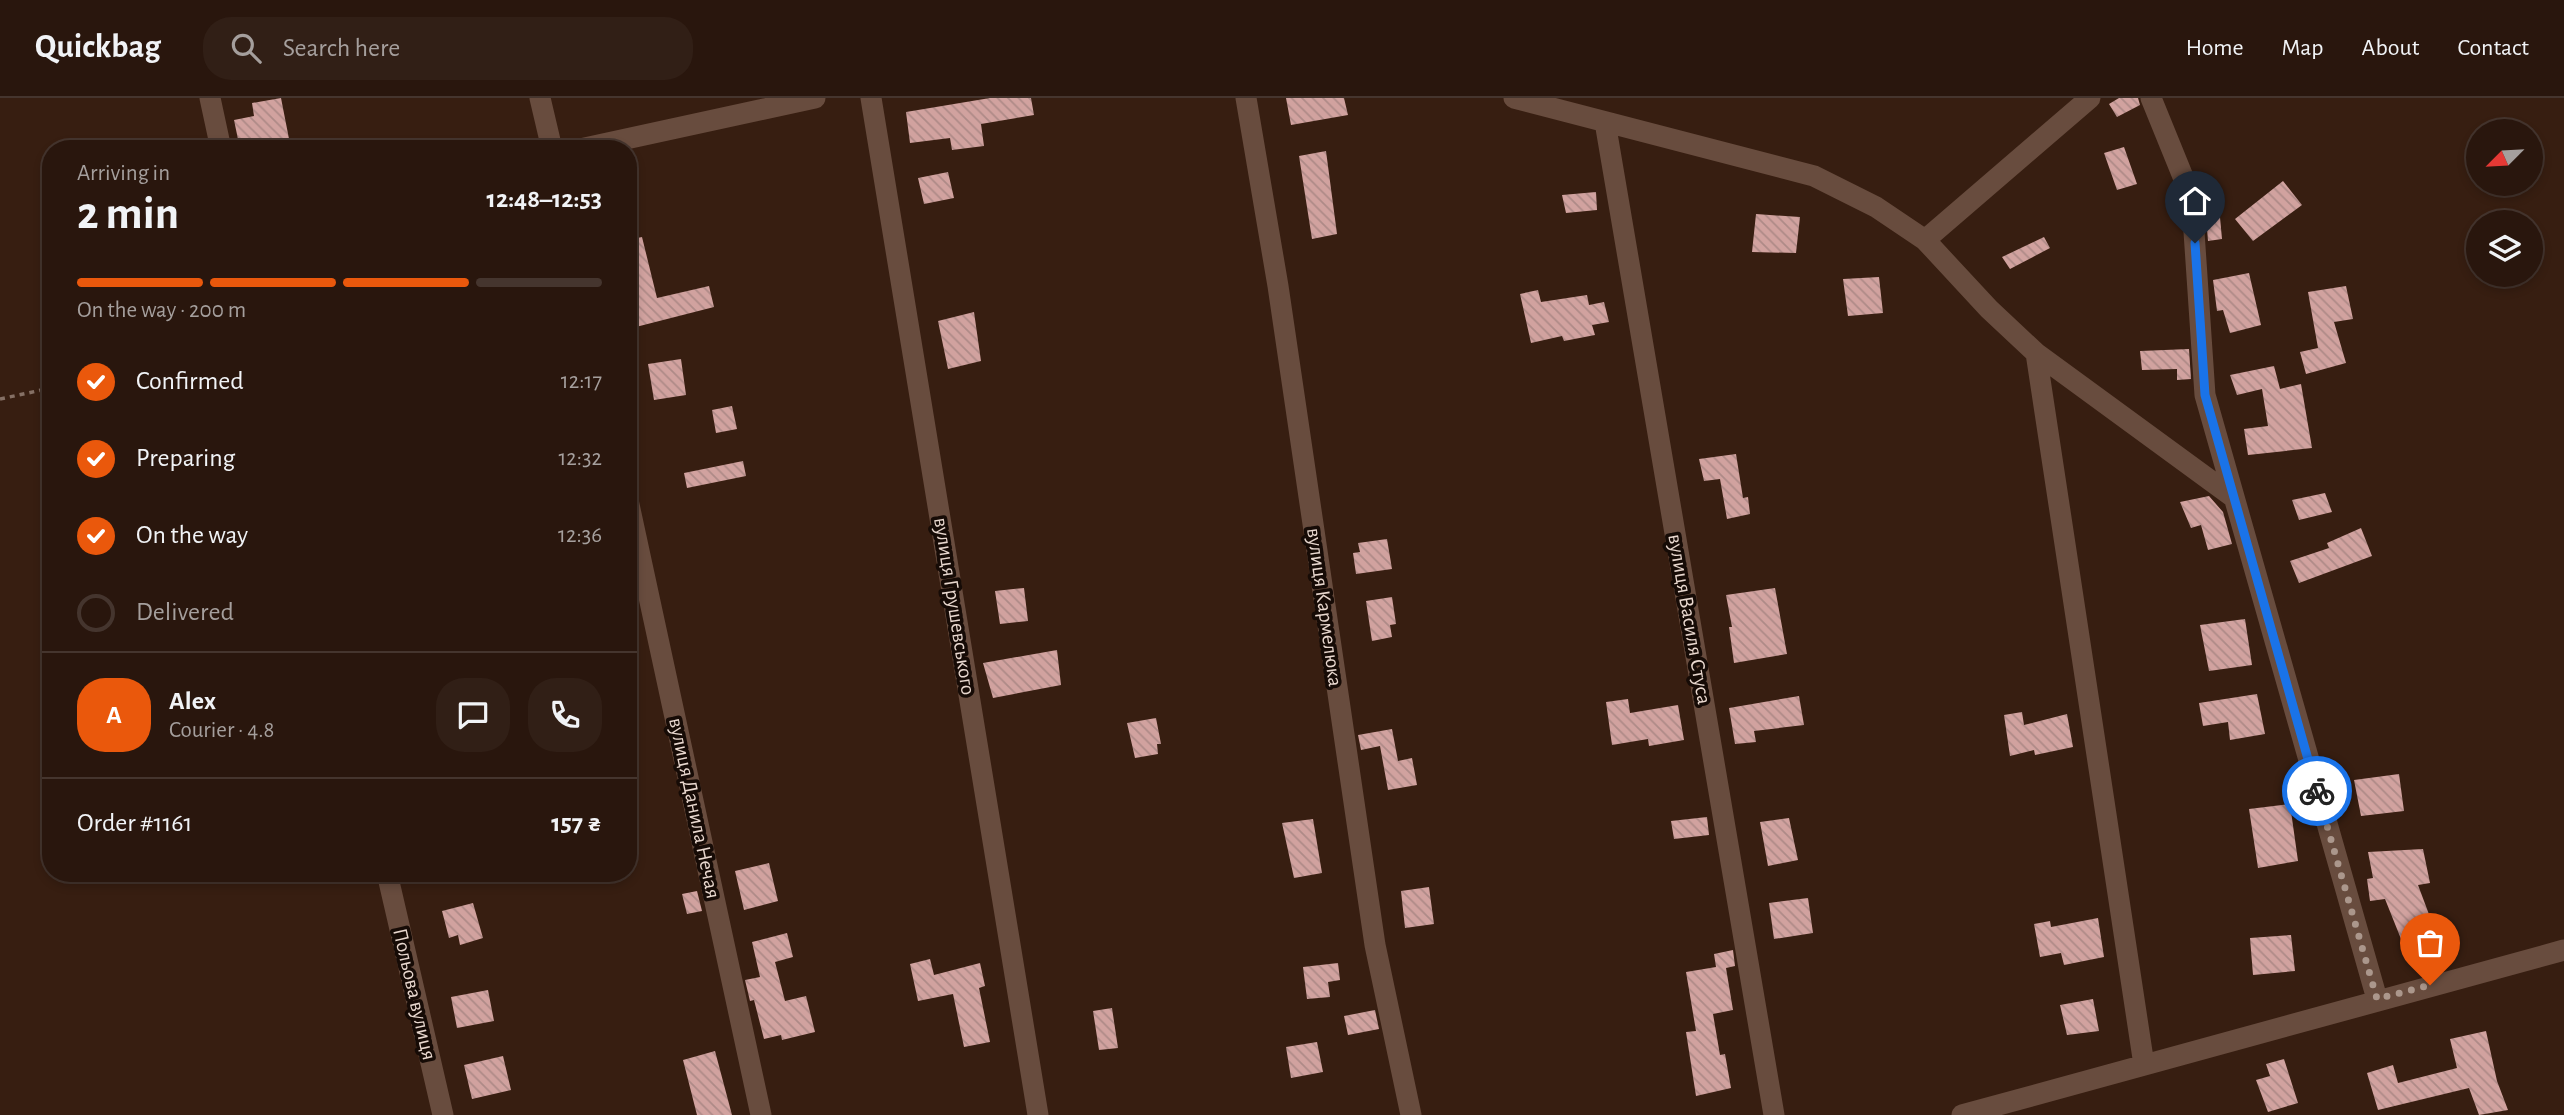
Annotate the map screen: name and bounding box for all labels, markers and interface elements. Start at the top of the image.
search box [203,17,693,80]
icon: search [227,29,265,67]
text: Quickbag [35,31,161,64]
text: Search here [283,35,400,61]
text: Home [2186,36,2244,60]
text: Map [2282,36,2324,60]
text: About [2362,36,2419,60]
text: Contact [2457,36,2529,60]
north arrow [2466,119,2543,196]
map controls [2466,119,2543,287]
text: Arriving in [77,162,170,185]
pin [2165,171,2225,243]
icon: home [2176,182,2214,220]
text: 12:48–12:53 [487,186,602,212]
text: 2 min [77,191,179,237]
button: layers [2466,210,2543,287]
text: On the way · 200 m [77,299,246,322]
icon: check [77,363,115,401]
text: Confirmed [136,368,244,394]
text: 12:17 [561,370,602,393]
icon: check [77,440,115,478]
text: Preparing [136,445,235,471]
text: 12:32 [558,447,602,470]
street label: вулиця Грушевського [930,516,979,696]
icon: check [77,517,115,555]
text: On the way [136,522,248,548]
text: 12:36 [558,524,602,547]
street label: вулиця Кармелюка [1303,526,1346,688]
street label: вулиця Василя Стуса [1664,532,1715,706]
text: Delivered [136,599,234,625]
button: chat [436,678,510,752]
button: phone [528,678,602,752]
text: Alex [169,688,216,714]
text: A [106,702,122,728]
street label: вулиця Данила Нечая [665,716,724,900]
text: Courier · 4.8 [169,719,274,742]
courier [2282,756,2352,826]
icon: bike [2298,772,2336,810]
text: Order #1161 [77,810,193,836]
text: 157 ₴ [551,810,602,836]
pin [2400,913,2460,985]
icon: bag [2411,924,2449,962]
street label: Польова вулиця [389,926,440,1062]

